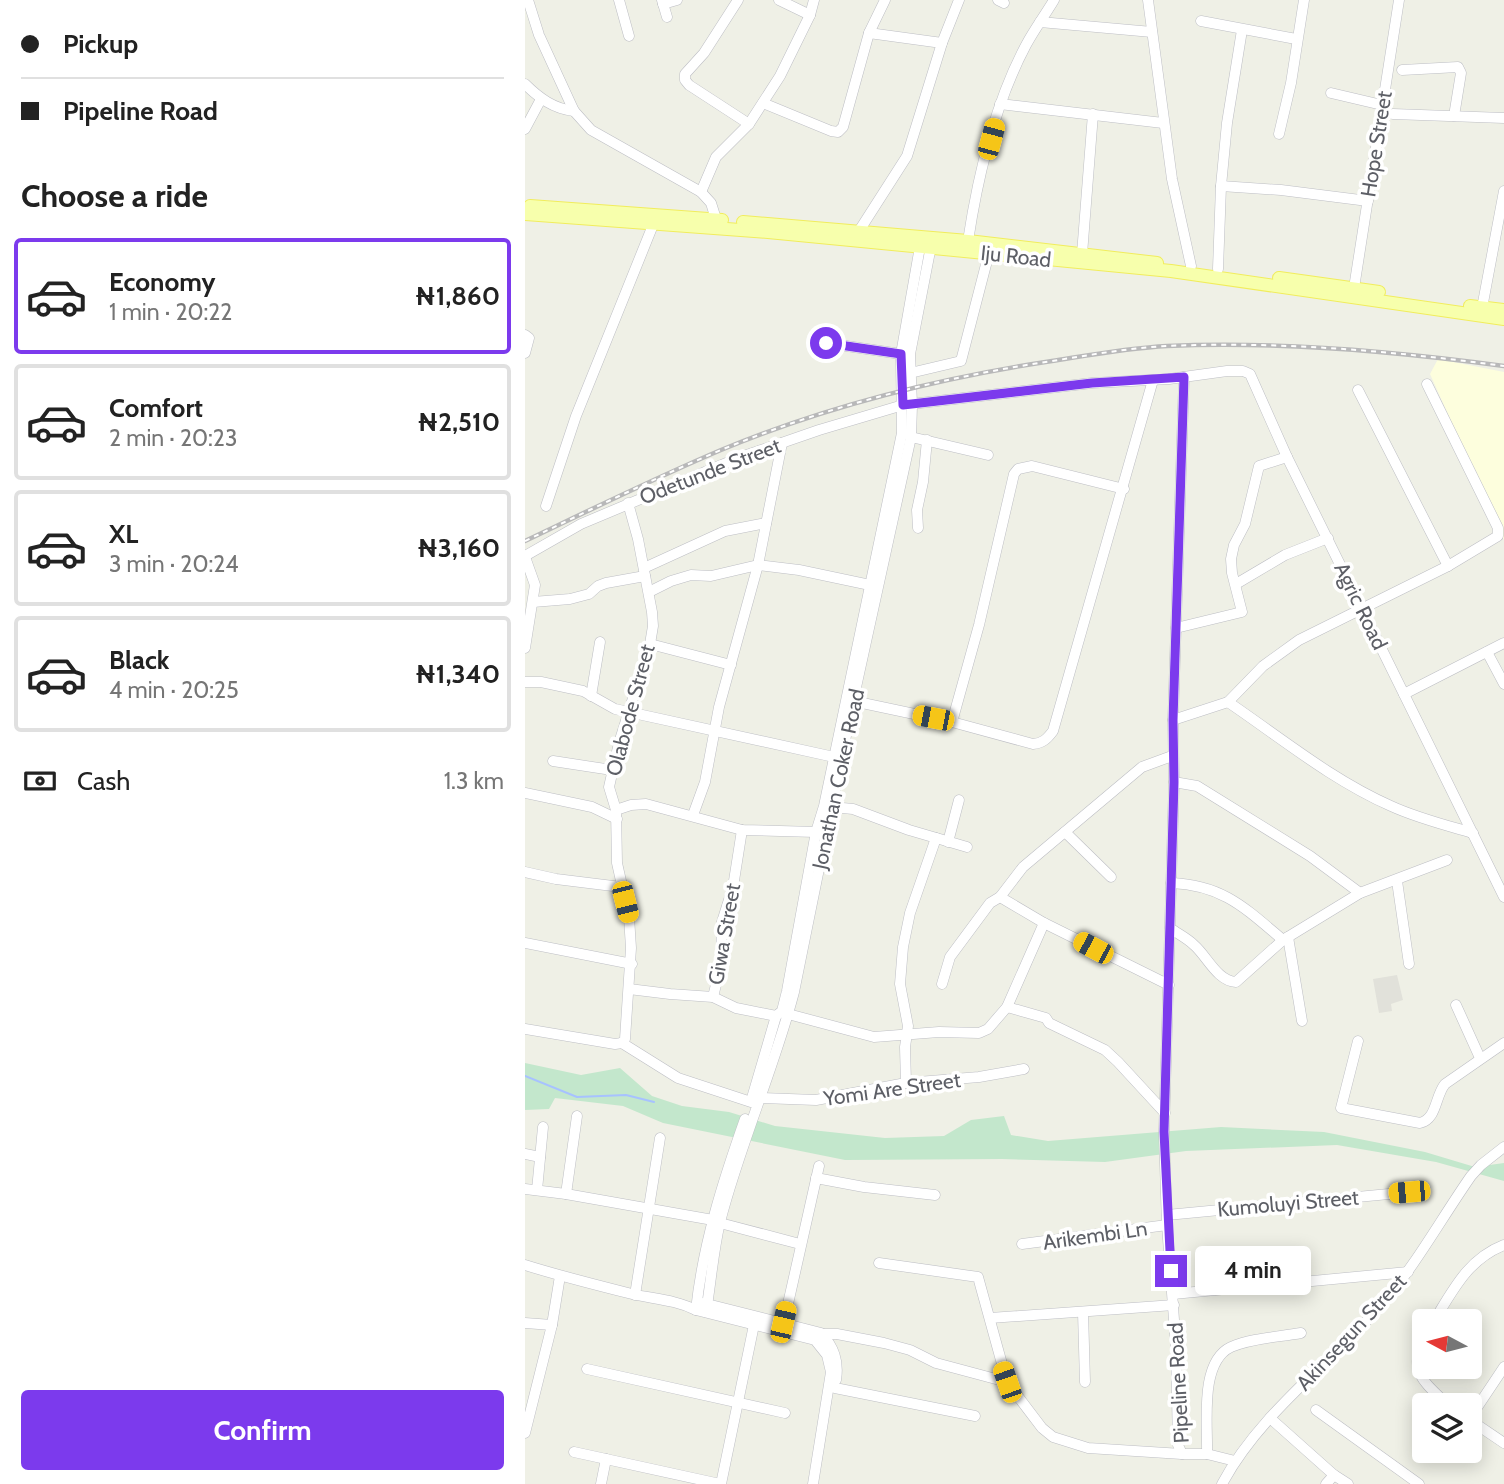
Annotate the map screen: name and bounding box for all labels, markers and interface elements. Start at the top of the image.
text: Pickup [63,28,138,60]
street label: Hope Street [1355,89,1397,199]
text: Pipeline Road [63,95,218,127]
car [976,116,1007,162]
text: Choose a ride [21,176,208,215]
street label: Iju Road [979,240,1053,273]
icon: car [25,265,88,328]
text: Economy [109,266,215,298]
text: ₦1,860 [415,280,500,312]
text: 1 min · 20:22 [109,298,232,326]
route start [810,327,842,359]
icon: car [25,391,88,454]
text: Comfort [109,392,203,424]
text: ₦2,510 [417,406,500,438]
text: 2 min · 20:23 [109,424,237,452]
street label: Odetunde Street [636,433,784,509]
icon: car [25,517,88,580]
text: XL [109,518,138,550]
text: ₦3,160 [417,532,500,564]
text: 3 min · 20:24 [109,550,239,578]
street label: Agric Road [1329,558,1393,654]
street label: Olabode Street [600,641,660,779]
icon: car [25,643,88,706]
text: Black [109,644,169,676]
text: ₦1,340 [415,658,500,690]
text: 4 min · 20:25 [109,676,239,704]
street label: Jonathan Coker Road [806,686,869,873]
car [911,704,956,732]
icon: cash [21,762,59,800]
text: Cash [77,765,130,797]
text: 1.3 km [444,767,504,795]
car [610,879,641,925]
street label: Giwa Street [703,881,745,987]
car [1070,929,1117,967]
street label: Yomi Are Street [821,1067,962,1111]
car [1388,1180,1431,1204]
street label: Kumoluyi Street [1216,1184,1360,1222]
street label: Arikembi Ln [1041,1215,1149,1255]
callout: 4 min [1195,1246,1311,1296]
route end [1155,1255,1187,1287]
text: 4 min [1224,1256,1282,1284]
street label: Akinsegun Street [1291,1269,1411,1395]
car [769,1299,798,1345]
north arrow [1412,1309,1482,1379]
map controls [1412,1309,1482,1463]
street label: Pipeline Road [1162,1322,1194,1444]
car [991,1359,1024,1405]
button: Confirm [21,1390,504,1470]
button: layers [1412,1393,1482,1463]

